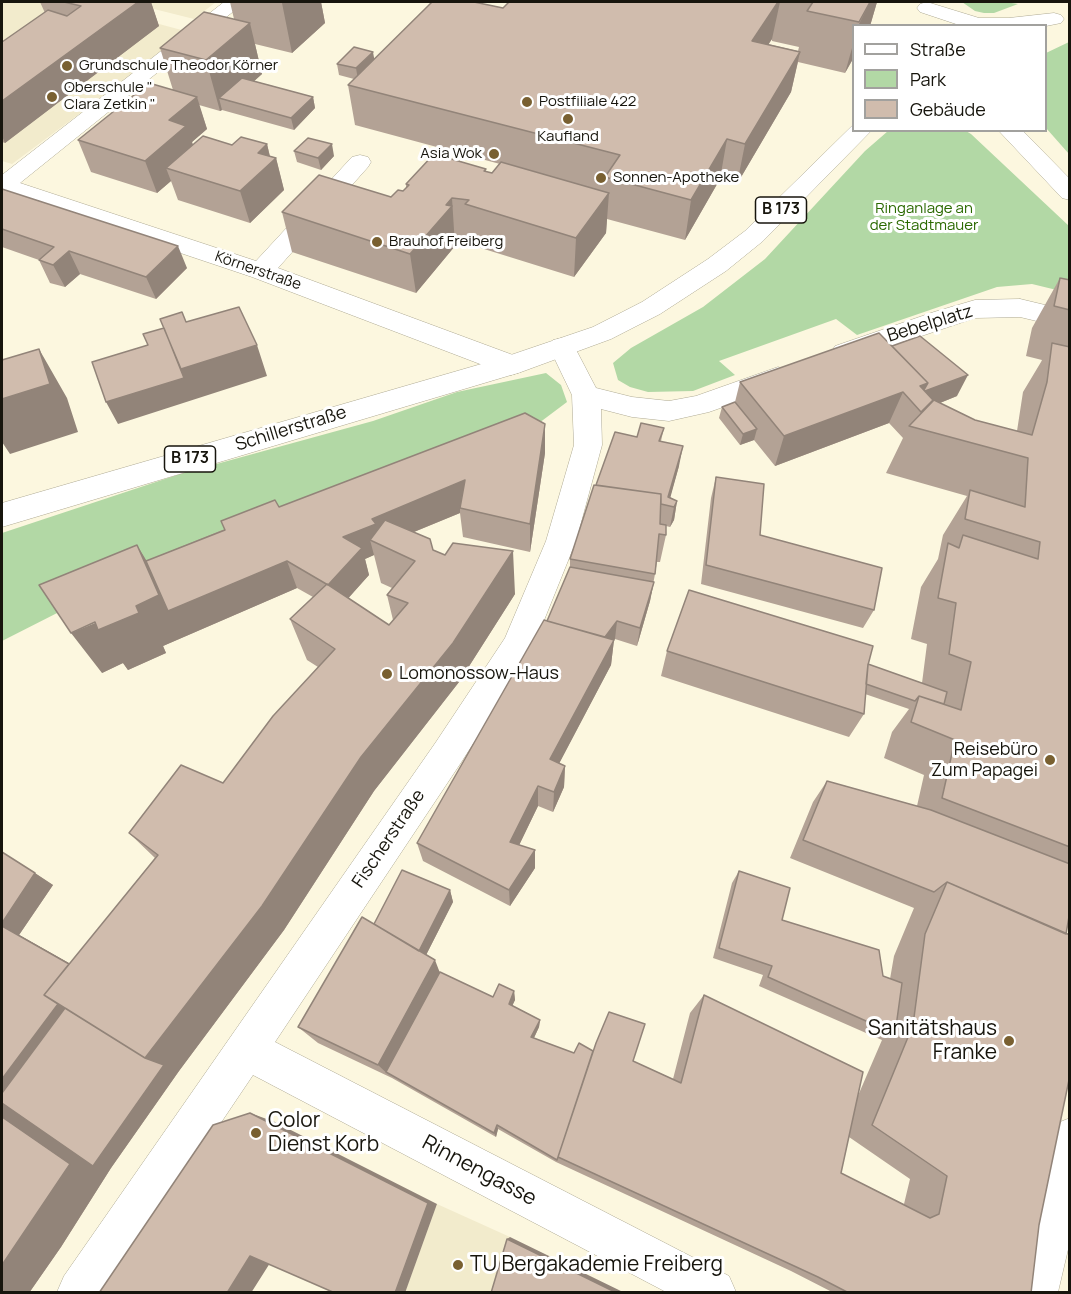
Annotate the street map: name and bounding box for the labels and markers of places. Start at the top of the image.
place label: Grundschule Theodor Körner [79,57,278,75]
marker: Grundschule Theodor Körner [60,59,74,73]
place label: Oberschule " Clara Zetkin " [64,79,156,114]
marker: Oberschule " Clara Zetkin " [45,90,59,104]
place label: Postfiliale 422 [539,93,636,111]
marker: Postfiliale 422 [520,95,534,109]
marker: Kaufland [561,112,575,126]
place label: Kaufland [537,128,599,146]
place label: Asia Wok [420,145,482,163]
marker: Asia Wok [487,147,501,161]
place label: Sonnen-Apotheke [613,169,739,187]
marker: Sonnen-Apotheke [594,171,608,185]
place label: Brauhof Freiberg [389,233,503,251]
marker: Brauhof Freiberg [370,235,384,249]
place label: Lomonossow-Haus [399,663,559,685]
marker: Lomonossow-Haus [380,667,394,681]
place label: Reisebüro Zum Papagei [931,739,1038,782]
marker: Reisebüro Zum Papagei [1043,753,1057,767]
place label: Sanitätshaus Franke [868,1016,997,1066]
marker: Sanitätshaus Franke [1002,1034,1016,1048]
place label: Color Dienst Korb [268,1108,379,1158]
marker: Color Dienst Korb [249,1126,263,1140]
place label: TU Bergakademie Freiberg [470,1252,723,1278]
marker: TU Bergakademie Freiberg [451,1258,465,1272]

